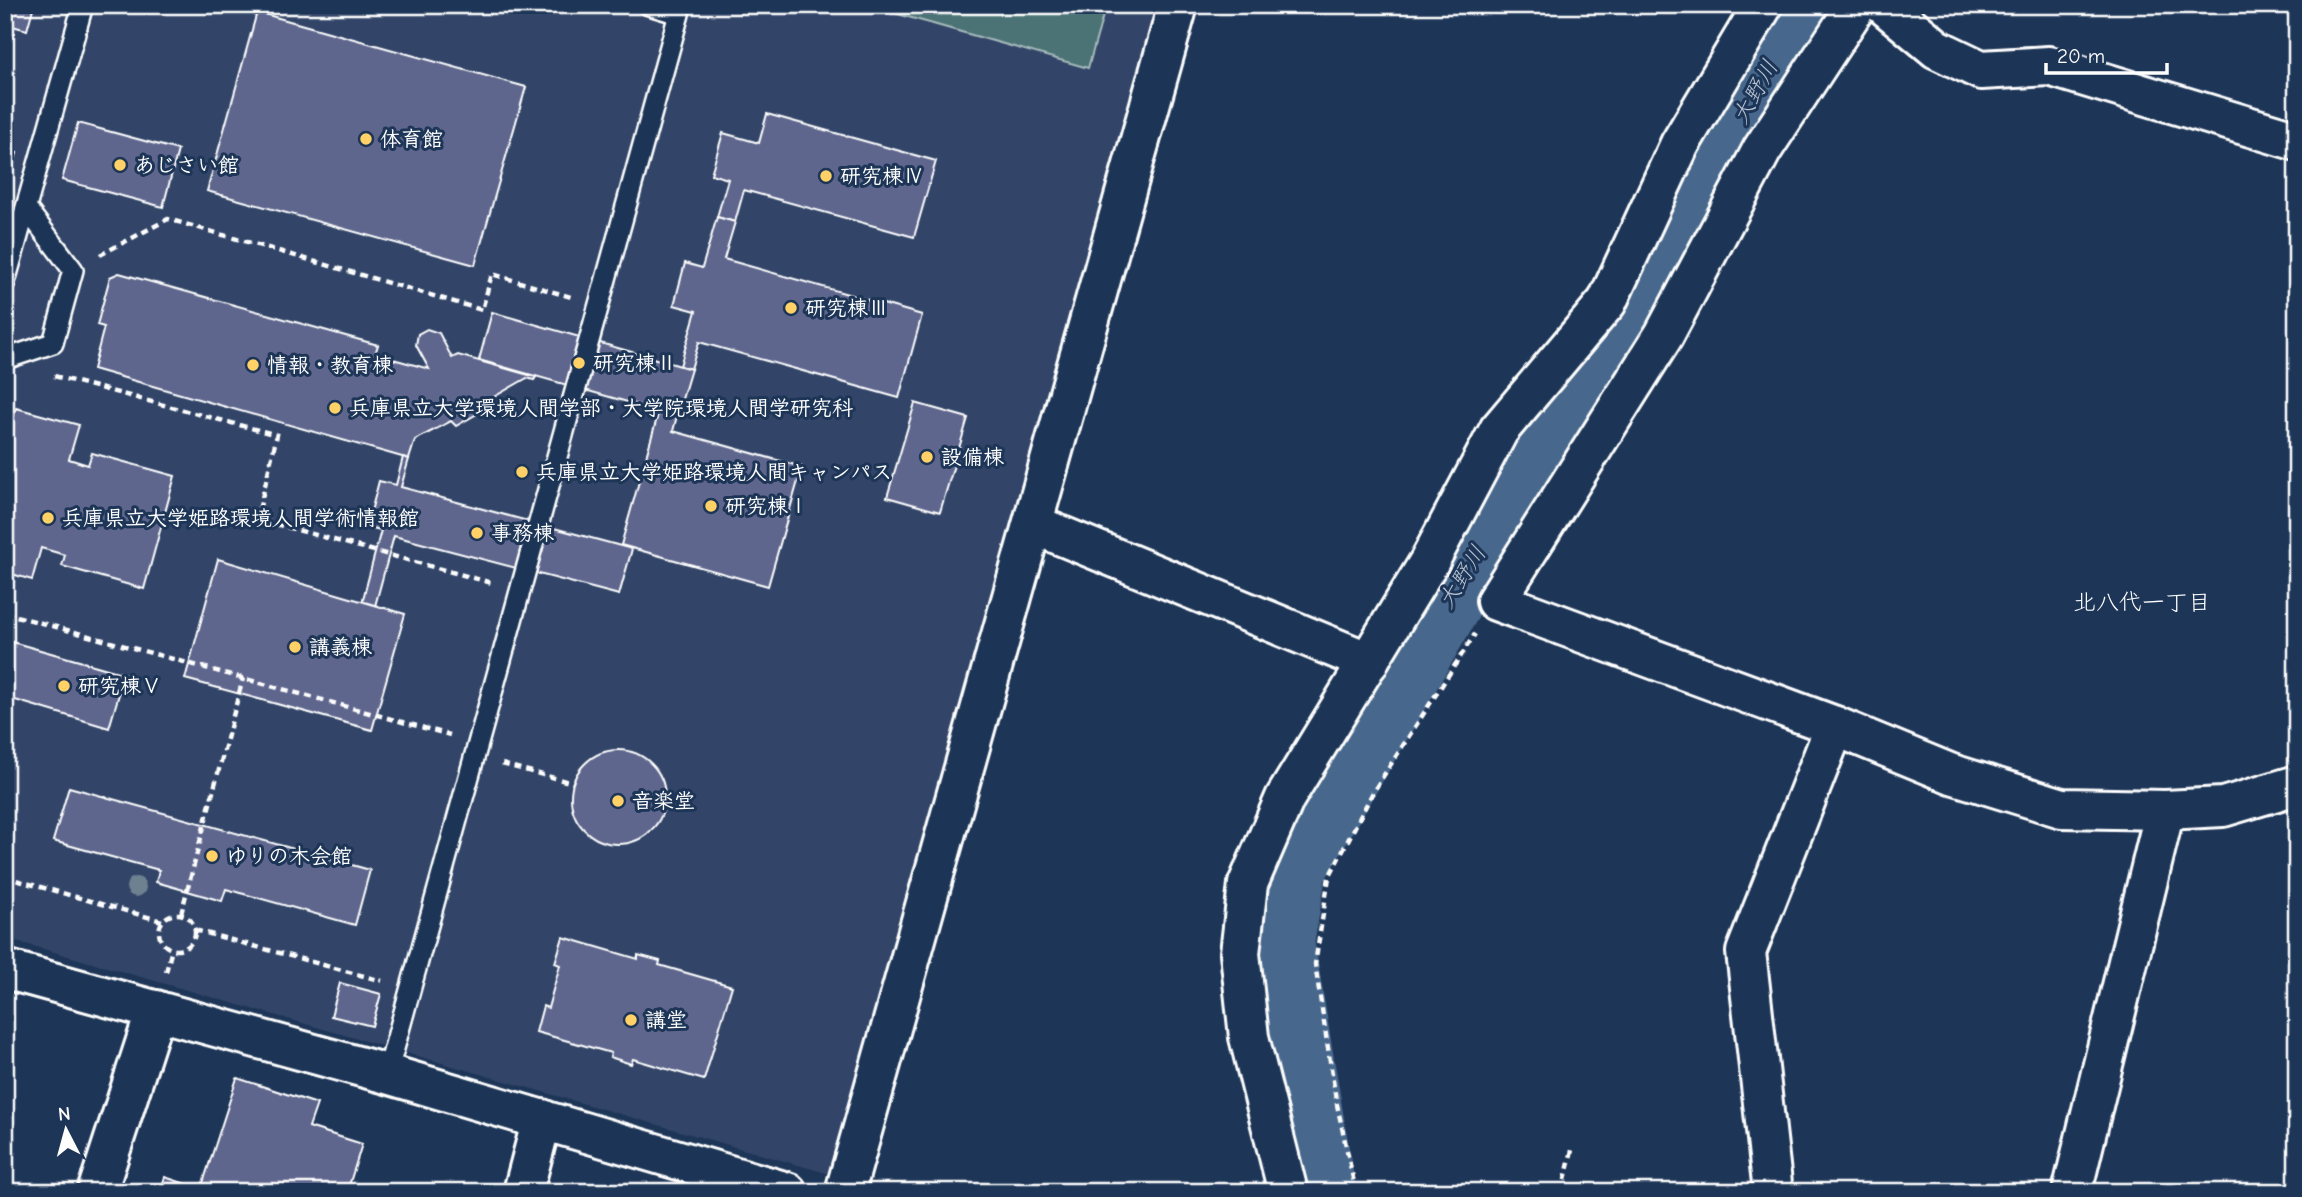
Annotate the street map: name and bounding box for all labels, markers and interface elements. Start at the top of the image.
scale bar [2046,32,2167,76]
text: 20 m [2057,44,2105,68]
water label: 大野川 [1726,55,1784,129]
place label: 体育館 [380,127,443,151]
marker: 体育館 [358,131,374,147]
place label: あじさい館 [134,153,239,177]
marker: あじさい館 [112,157,128,173]
place label: 研究棟Ⅳ [840,164,924,188]
marker: 研究棟Ⅳ [818,168,834,184]
place label: 研究棟Ⅲ [805,296,889,320]
marker: 研究棟Ⅲ [783,300,799,316]
place label: 研究棟Ⅱ [593,351,677,375]
place label: 情報・教育棟 [267,353,393,377]
marker: 研究棟Ⅱ [571,355,587,371]
marker: 情報・教育棟 [245,357,261,373]
place label: 兵庫県立大学環境人間学部・大学院環境人間学研究科 [349,396,853,420]
marker: 兵庫県立大学環境人間学部・大学院環境人間学研究科 [327,400,343,416]
place label: 設備棟 [941,445,1004,469]
marker: 設備棟 [919,449,935,465]
place label: 兵庫県立大学姫路環境人間キャンパス [536,460,892,484]
marker: 兵庫県立大学姫路環境人間キャンパス [514,464,530,480]
place label: 研究棟Ⅰ [725,494,809,518]
marker: 研究棟Ⅰ [703,498,719,514]
place label: 兵庫県立大学姫路環境人間学術情報館 [62,506,419,530]
marker: 兵庫県立大学姫路環境人間学術情報館 [40,510,56,526]
place label: 事務棟 [491,521,554,545]
marker: 事務棟 [469,525,485,541]
water label: 大野川 [1432,541,1492,613]
district label: 北八代一丁目 [2073,589,2211,616]
place label: 講義棟 [309,635,372,659]
marker: 講義棟 [287,639,303,655]
place label: 研究棟Ⅴ [78,674,162,698]
marker: 研究棟Ⅴ [56,678,72,694]
place label: 音楽堂 [632,789,695,813]
marker: 音楽堂 [610,793,626,809]
place label: ゆりの木会館 [226,844,352,868]
marker: ゆりの木会館 [204,848,220,864]
place label: 講堂 [645,1008,687,1032]
marker: 講堂 [623,1012,639,1028]
north arrow [32,1096,102,1166]
text: N [57,1103,72,1126]

